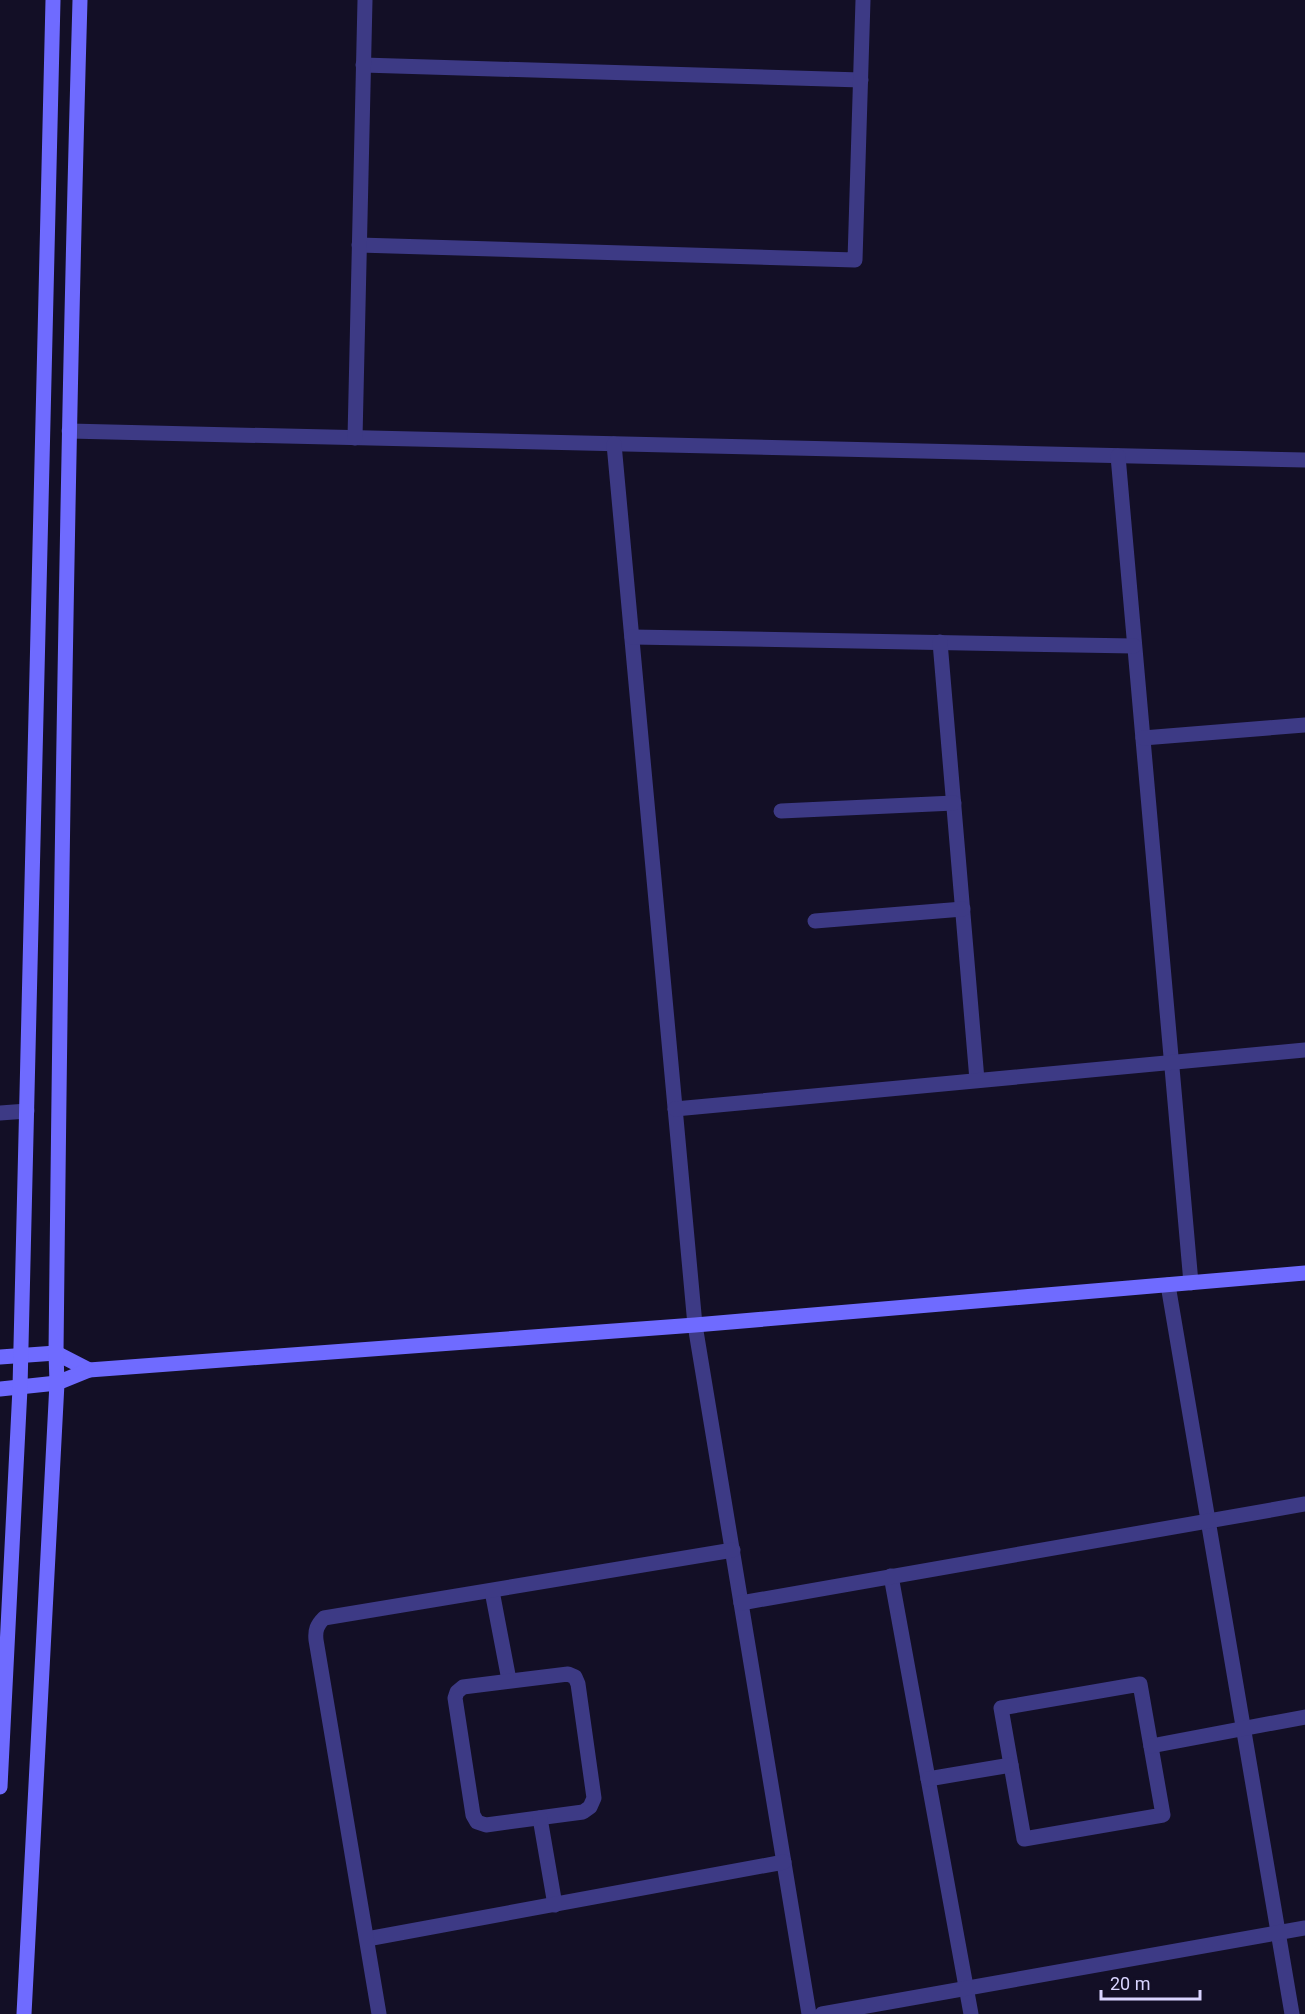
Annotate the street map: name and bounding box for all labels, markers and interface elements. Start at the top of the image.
scale bar [1101,1963,1200,2001]
text: 20 m [1110,1973,1150,1994]

